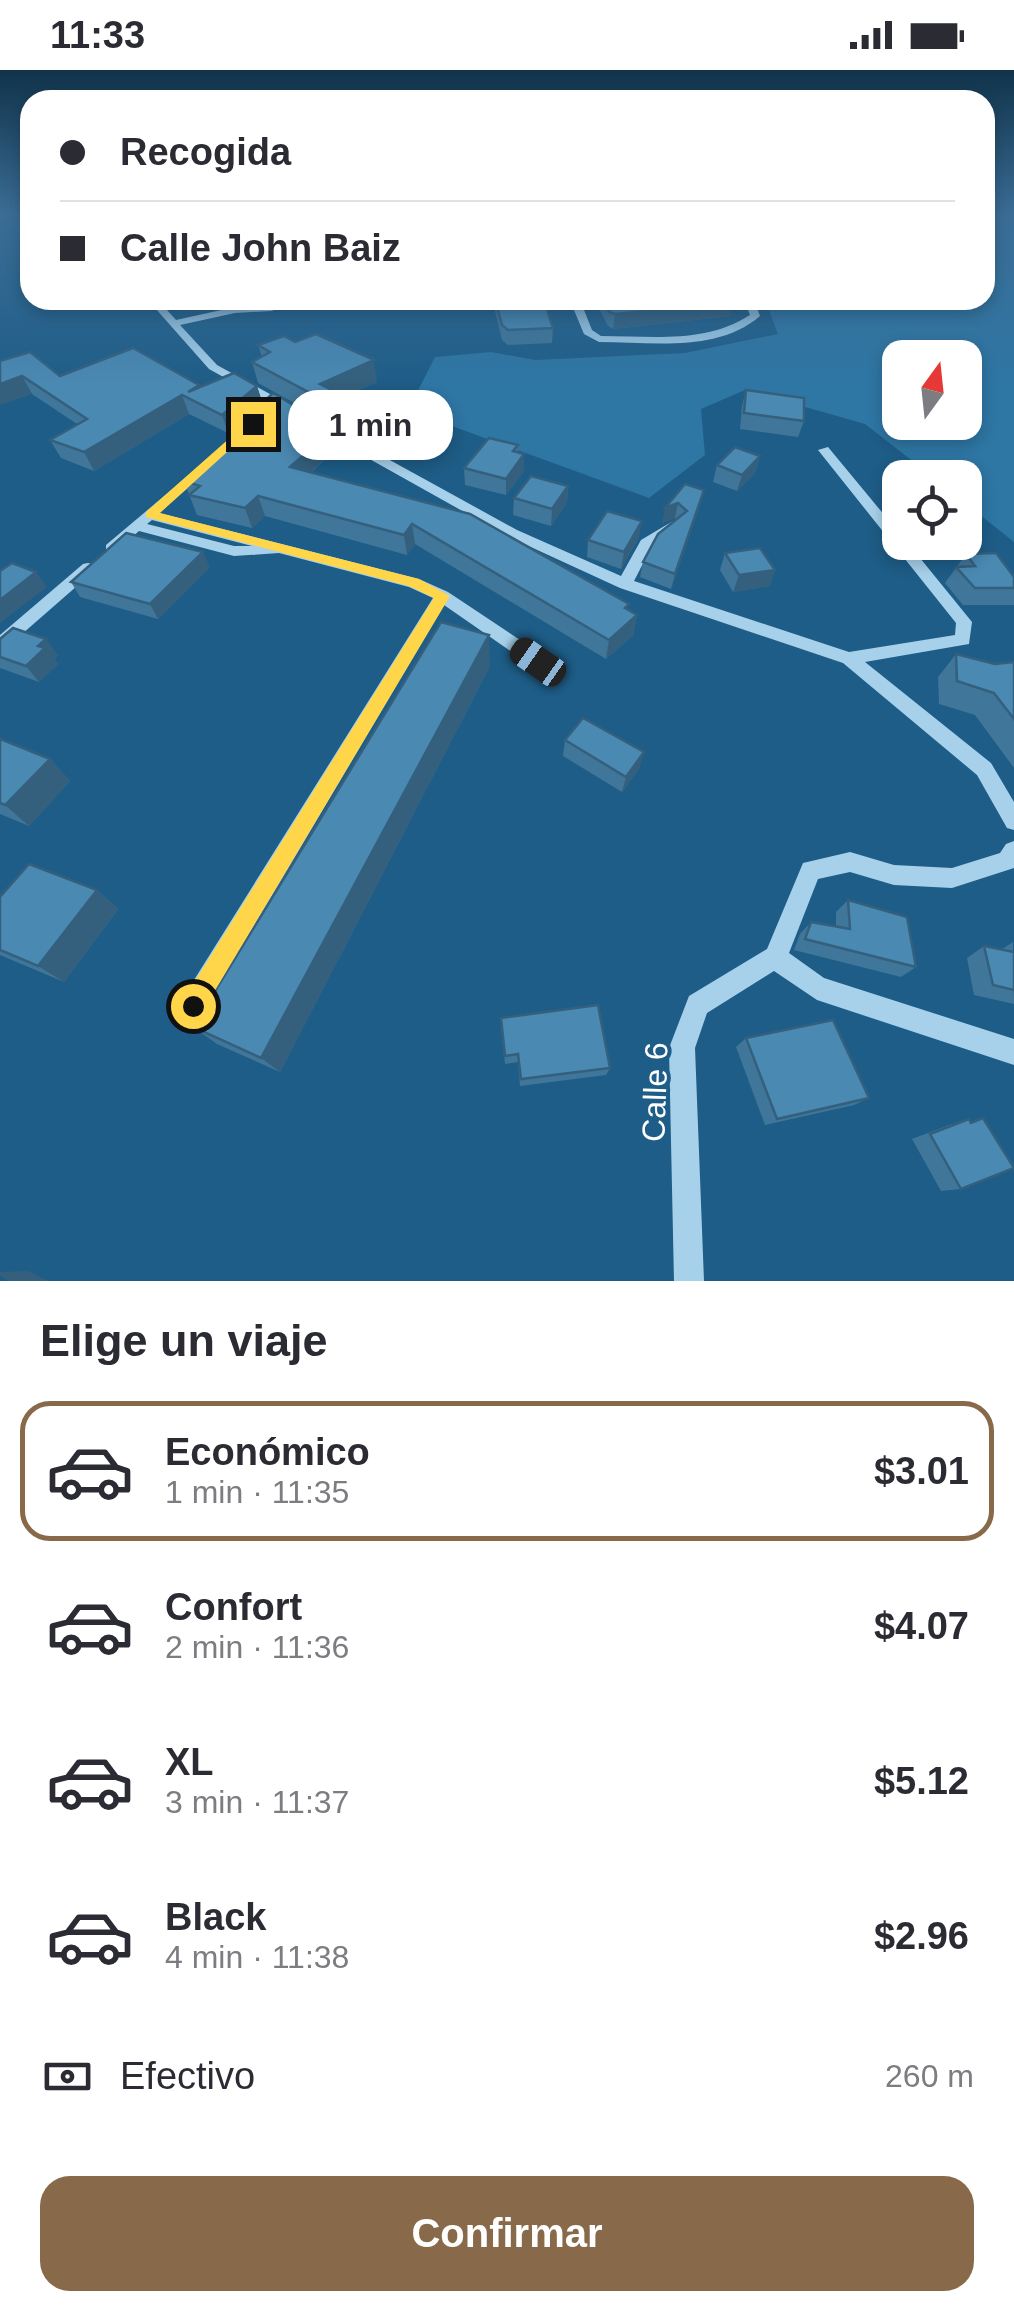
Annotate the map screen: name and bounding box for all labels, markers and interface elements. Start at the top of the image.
text: 11:33 [50,14,145,56]
text: Recogida [120,131,291,173]
text: Calle John Baiz [120,227,401,269]
north arrow [882,340,982,440]
map controls [882,340,982,560]
callout: 1 min [288,389,453,459]
route end [231,402,276,447]
text: 1 min [329,407,412,443]
button: locate [882,460,982,560]
car [505,633,571,691]
route start [171,984,216,1029]
street label: Calle 6 [635,1042,675,1142]
text: Elige un viaje [40,1315,328,1366]
icon: car [45,1426,135,1516]
text: Económico [165,1431,370,1473]
text: $3.01 [874,1450,969,1492]
text: 1 min · 11:35 [165,1474,349,1510]
icon: car [45,1581,135,1671]
text: Confort [165,1586,302,1628]
text: $4.07 [874,1605,969,1647]
text: 2 min · 11:36 [165,1629,349,1665]
icon: car [45,1736,135,1826]
text: XL [165,1741,214,1783]
text: $5.12 [874,1760,969,1802]
text: 3 min · 11:37 [165,1784,349,1820]
icon: car [45,1891,135,1981]
text: Black [165,1896,266,1938]
text: $2.96 [874,1915,969,1957]
text: 4 min · 11:38 [165,1939,349,1975]
icon: cash [40,2049,95,2104]
text: Efectivo [120,2055,255,2097]
text: 260 m [885,2058,974,2094]
button: Confirmar [40,2176,974,2291]

